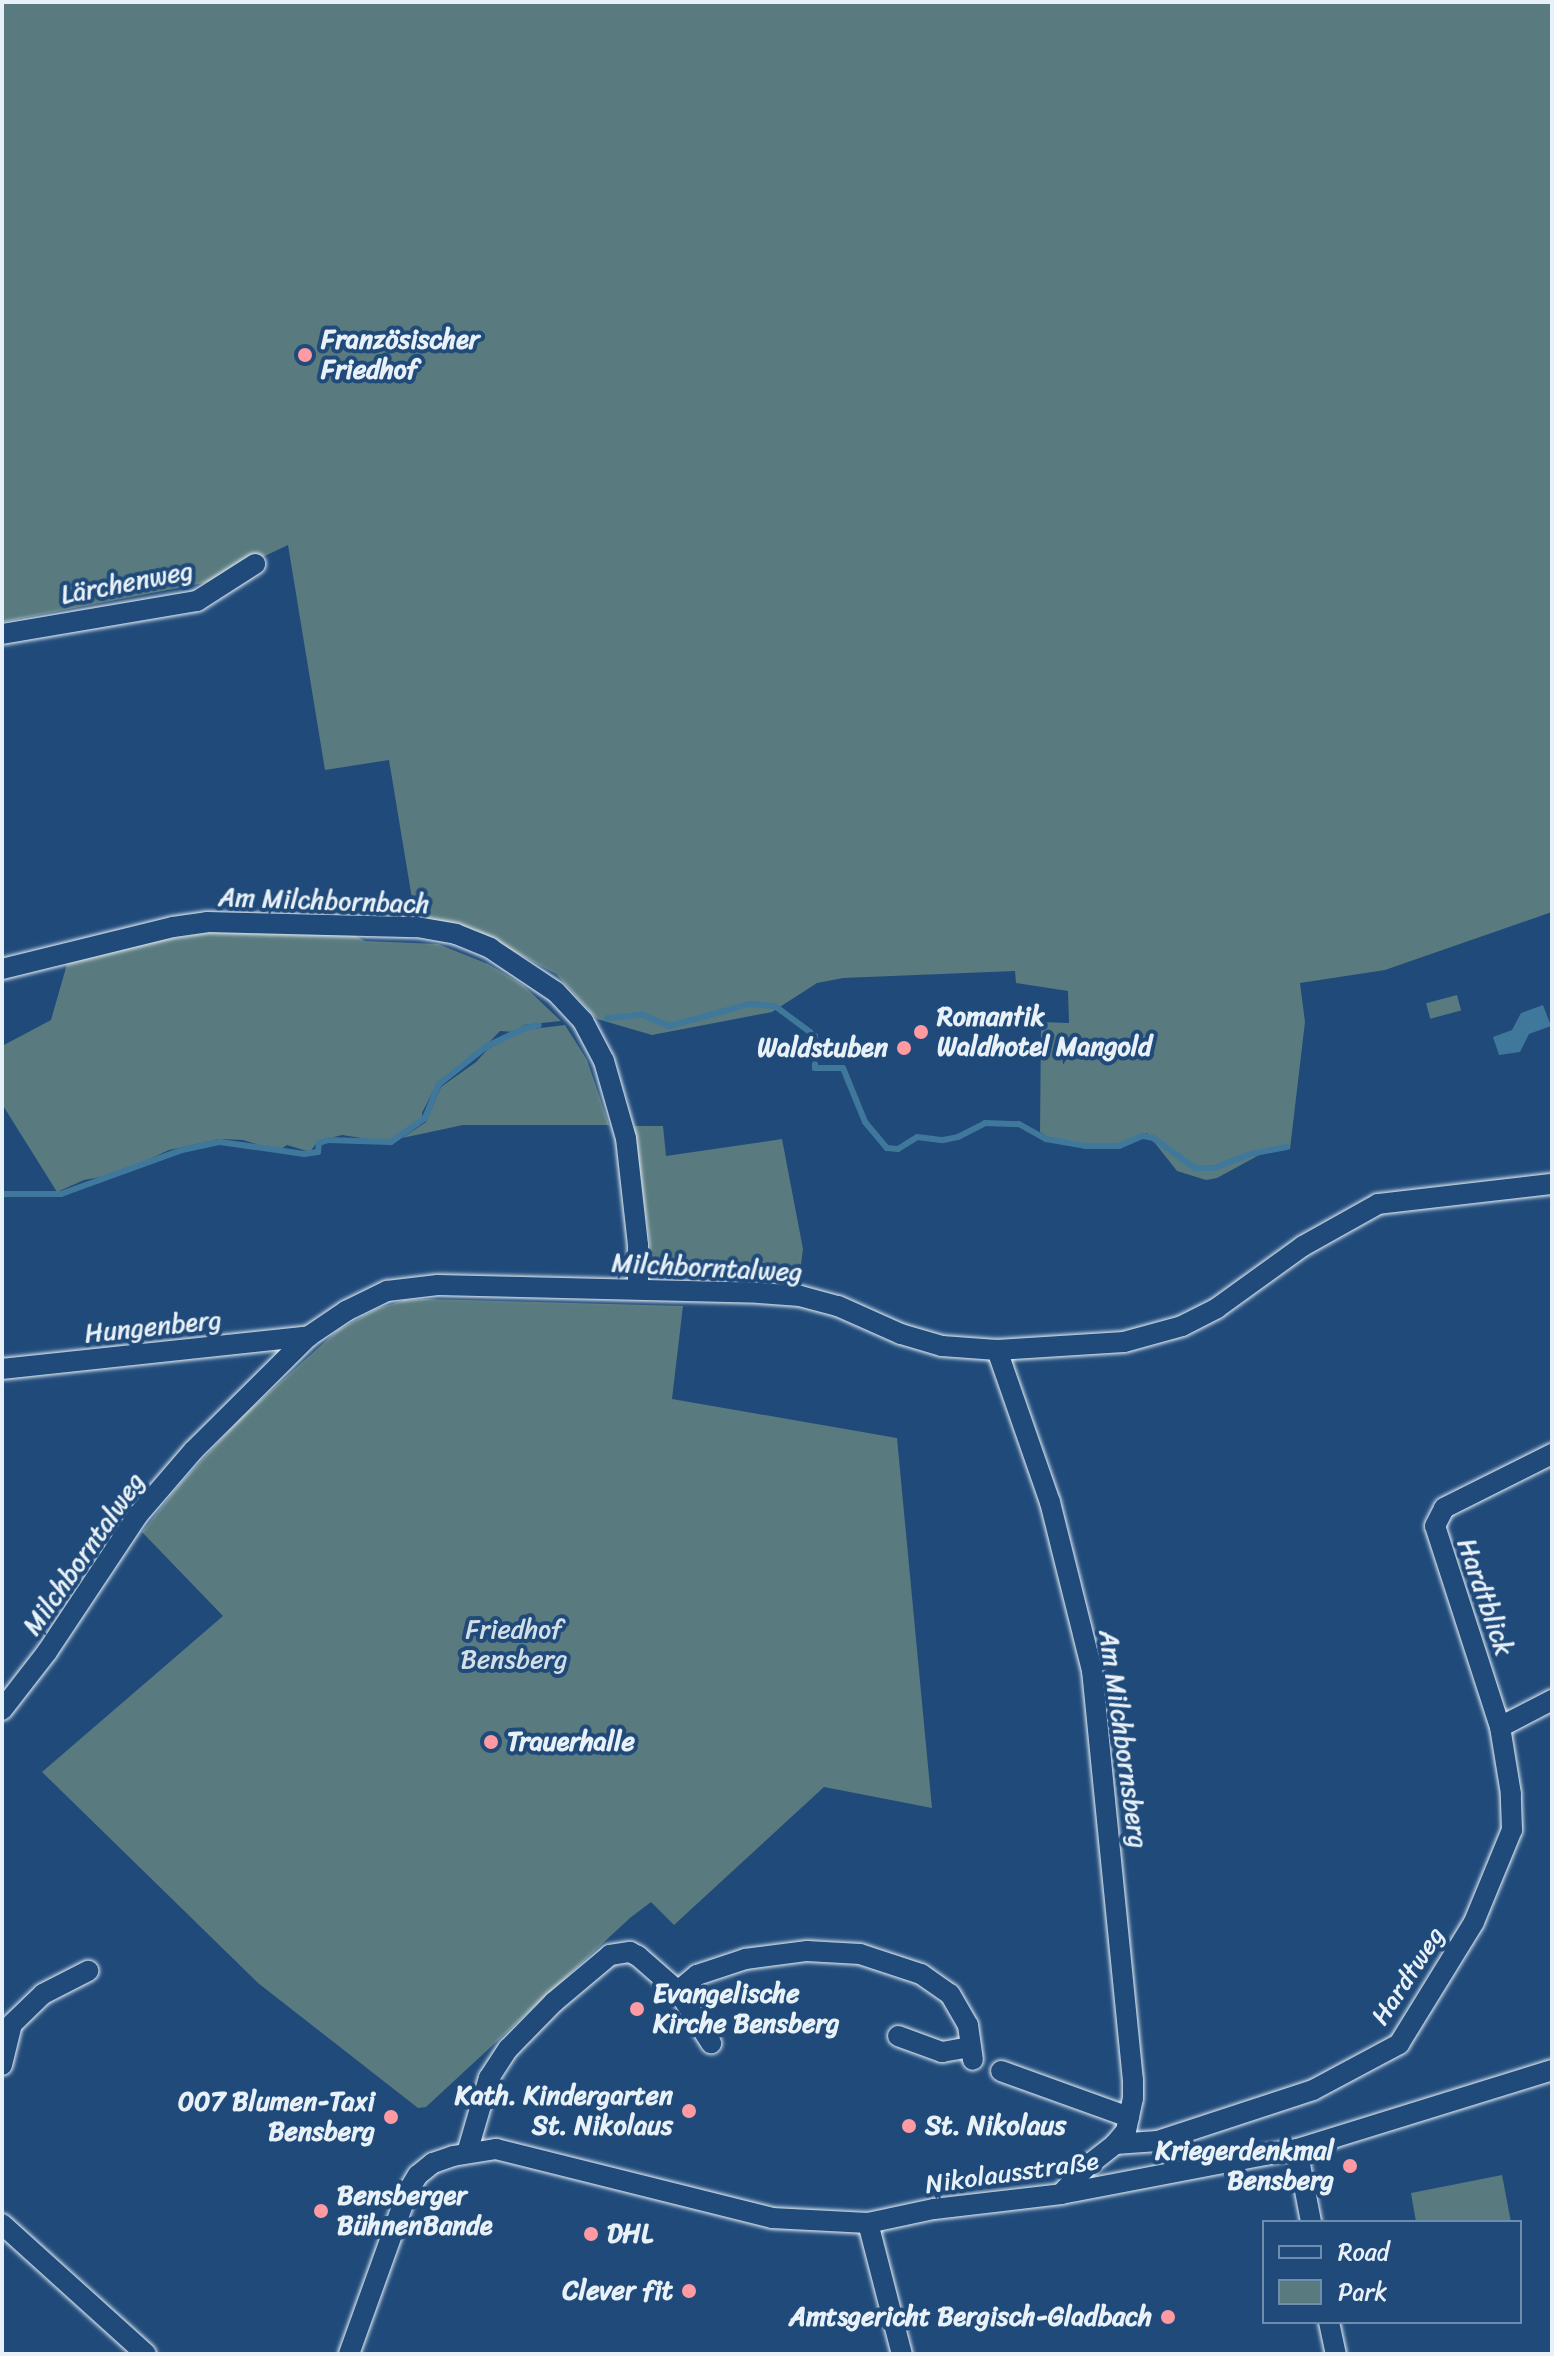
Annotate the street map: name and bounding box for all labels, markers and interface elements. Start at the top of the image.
place label: Französischer Friedhof [321,324,479,386]
marker: Französischer Friedhof [296,346,314,364]
street label: Lärchenweg [58,555,196,611]
street label: Am Milchbornbach [217,882,431,920]
place label: Romantik Waldhotel Mangold [937,1001,1152,1062]
marker: Romantik Waldhotel Mangold [912,1023,930,1041]
place label: Waldstuben [757,1032,888,1064]
marker: Waldstuben [895,1039,913,1057]
street label: Milchborntalweg [611,1247,803,1289]
street label: Hungenberg [83,1304,223,1350]
street label: Milchborntalweg [16,1467,152,1641]
street label: Hardtblick [1450,1534,1520,1660]
park label: Friedhof Bensberg [461,1614,567,1676]
street label: Am Milchbornsberg [1092,1628,1154,1850]
place label: Trauerhalle [507,1726,635,1758]
marker: Trauerhalle [482,1733,500,1751]
street label: Hardtweg [1365,1921,1451,2031]
place label: Evangelische Kirche Bensberg [653,1978,840,2040]
marker: Evangelische Kirche Bensberg [628,2000,646,2018]
place label: Kath. Kindergarten St. Nikolaus [455,2080,673,2142]
place label: 007 Blumen-Taxi Bensberg [178,2086,375,2148]
marker: Kath. Kindergarten St. Nikolaus [680,2102,698,2120]
marker: 007 Blumen-Taxi Bensberg [382,2108,400,2126]
place label: St. Nikolaus [925,2110,1065,2142]
marker: St. Nikolaus [900,2117,918,2135]
place label: Kriegerdenkmal Bensberg [1155,2135,1334,2196]
street label: Nikolausstraße [923,2145,1101,2201]
marker: Kriegerdenkmal Bensberg [1341,2157,1359,2175]
place label: Bensberger BühnenBande [337,2180,492,2242]
marker: Bensberger BühnenBande [312,2202,330,2220]
place label: DHL [607,2218,653,2250]
legend [1262,2220,1522,2324]
marker: DHL [582,2225,600,2243]
text: Road [1338,2231,1389,2273]
text: Park [1338,2271,1387,2313]
place label: Clever fit [563,2275,673,2307]
marker: Clever fit [680,2282,698,2300]
place label: Amtsgericht Bergisch-Gladbach [790,2301,1152,2333]
marker: Amtsgericht Bergisch-Gladbach [1159,2308,1177,2326]

